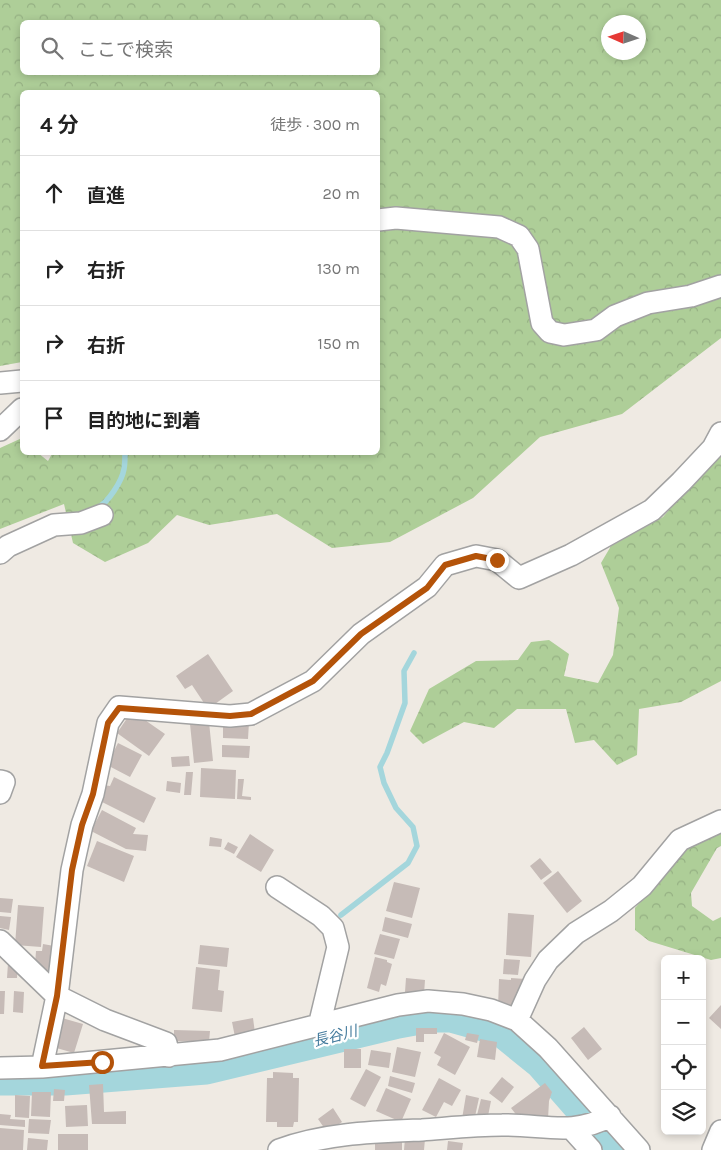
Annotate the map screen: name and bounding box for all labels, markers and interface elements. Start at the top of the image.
north arrow [601,15,646,60]
search box [20,20,380,75]
icon: search [38,34,66,62]
text: ここで検索 [78,39,173,61]
text: 4 分 [40,113,79,137]
text: 徒歩 · 300 m [270,115,360,134]
icon: ahead [40,179,68,207]
text: 20 m [322,184,360,203]
text: 直進 [87,185,125,207]
icon: right [40,254,68,282]
text: 130 m [317,259,360,278]
text: 右折 [87,260,125,282]
icon: right [40,329,68,357]
text: 150 m [317,334,360,353]
text: 右折 [87,335,125,357]
icon: arrive [40,404,68,432]
text: 目的地に到着 [87,410,201,432]
route end [486,549,509,572]
map controls [661,955,706,1135]
button: + [661,955,706,1000]
button: − [661,1000,706,1045]
water label: 長谷川 [311,1021,361,1050]
button: locate [661,1045,706,1090]
route start [91,1051,114,1074]
button: layers [661,1090,706,1135]

